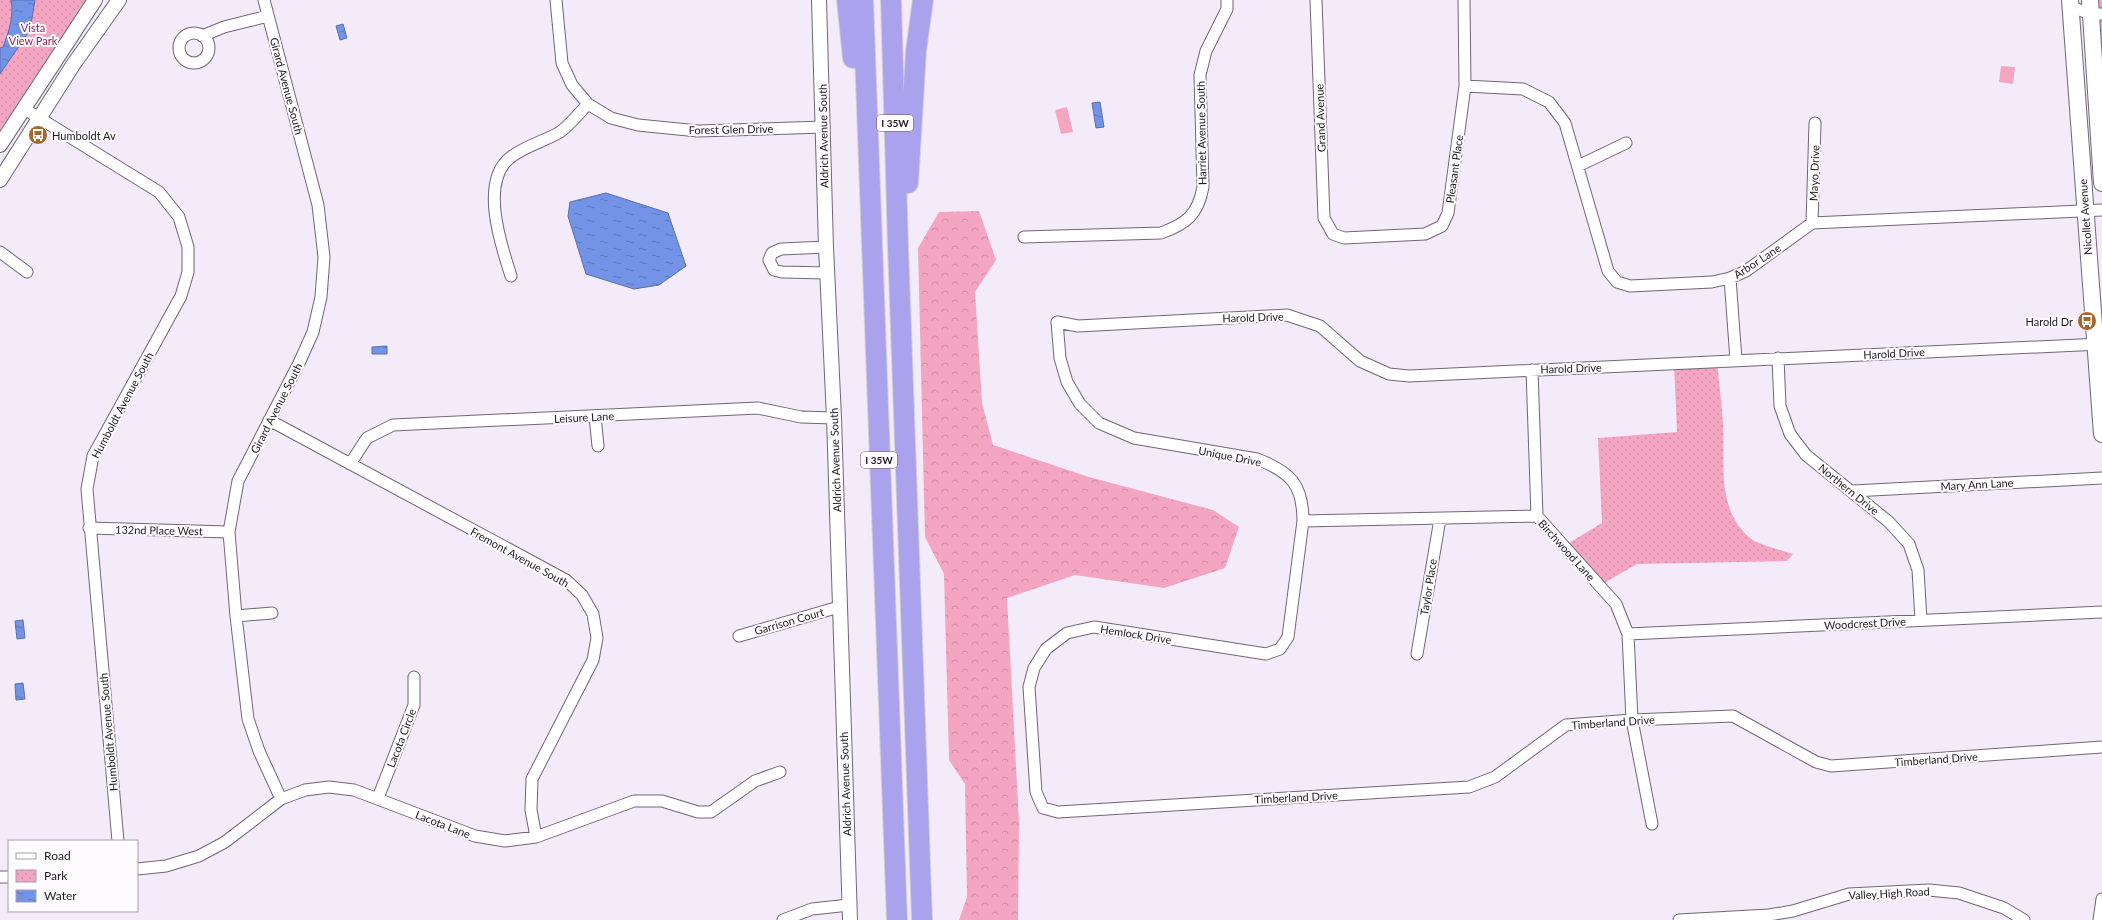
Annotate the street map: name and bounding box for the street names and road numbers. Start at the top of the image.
street label: Girard Avenue South [268,36,306,136]
street label: Harriet Avenue South [1194,81,1208,185]
street label: Grand Avenue [1312,83,1328,152]
street label: Aldrich Avenue South [816,84,830,188]
road number: I 35W [877,115,913,131]
street label: Forest Glen Drive [689,122,774,136]
street label: Pleasant Place [1443,134,1465,204]
street label: Mayo Drive [1807,145,1821,201]
street label: Nicollet Avenue [2076,178,2094,255]
street label: Arbor Lane [1731,241,1783,281]
street label: Harold Drive [1222,309,1284,325]
street label: Harold Drive [1863,345,1925,361]
street label: Humboldt Avenue South [88,350,156,460]
street label: Girard Avenue South [248,360,304,456]
street label: Harold Drive [1540,360,1602,376]
street label: Aldrich Avenue South [827,408,843,512]
street label: Leisure Lane [554,409,615,425]
street label: Unique Drive [1197,444,1263,469]
road number: I 35W [861,452,897,468]
street label: Northern Drive [1816,461,1882,517]
street label: Mary Ann Lane [1940,476,2014,492]
street label: Birchwood Lane [1536,517,1598,583]
street label: 132nd Place West [115,523,203,537]
street label: Fremont Avenue South [468,524,572,590]
street label: Taylor Place [1417,558,1439,616]
street label: Garrison Court [753,605,825,637]
street label: Woodcrest Drive [1824,614,1906,632]
street label: Hemlock Drive [1100,622,1173,646]
street label: Humboldt Avenue South [96,672,120,792]
street label: Lacota Circle [384,707,418,769]
street label: Timberland Drive [1571,713,1655,731]
street label: Aldrich Avenue South [837,732,853,836]
street label: Timberland Drive [1894,750,1978,768]
street label: Timberland Drive [1254,788,1338,806]
street label: Lacota Lane [414,808,472,840]
street label: Valley High Road [1848,884,1930,902]

